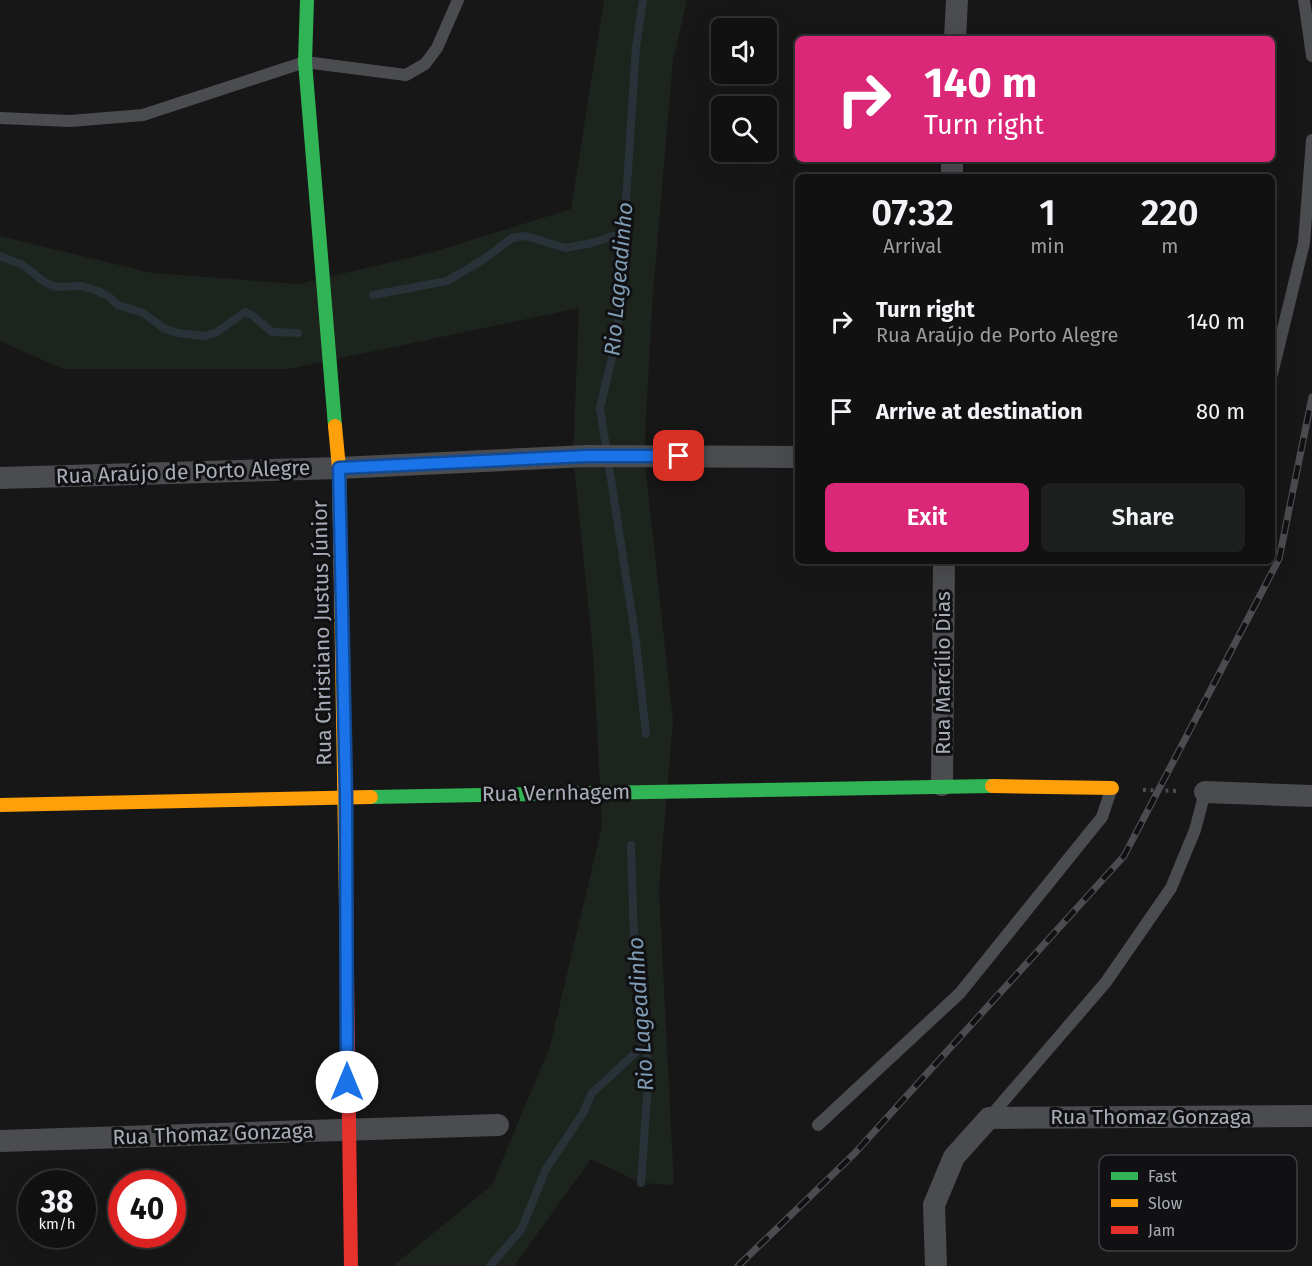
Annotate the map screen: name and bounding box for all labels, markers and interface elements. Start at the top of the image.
map controls [711,18,777,162]
button: sound [711,18,777,84]
text: 140 m [924,58,1037,108]
icon: right [825,60,903,138]
button: search [711,96,777,162]
text: Turn right [924,109,1044,141]
text: 07:32 [871,191,954,235]
text: 1 [1039,191,1056,235]
text: 220 [1141,191,1199,235]
water label: Rio Lageadinho [598,201,639,357]
text: Arrival [883,234,942,258]
text: min [1030,234,1065,258]
text: m [1161,234,1178,258]
text: Turn right [876,296,975,323]
icon: right [825,305,858,338]
text: 140 m [1187,308,1245,335]
text: Rua Araújo de Porto Alegre [876,323,1119,347]
icon: arrive [825,395,858,428]
text: Arrive at destination [876,398,1083,425]
text: 80 m [1196,398,1245,425]
pin [653,430,704,481]
icon: arrive [662,439,695,472]
street label: Rua Araújo de Porto Alegre [55,455,311,489]
button: Exit [825,483,1029,552]
button: Share [1041,483,1245,552]
street label: Rua Christiano Justus Júnior [307,500,337,766]
street label: Rua Marcílio Dias [930,591,956,755]
street label: Rua Vernhagem [482,779,630,807]
water label: Rio Lageadinho [622,936,659,1092]
position arrow [315,1050,379,1114]
street label: Rua Thomaz Gonzaga [1050,1104,1252,1130]
street label: Rua Thomaz Gonzaga [112,1117,314,1151]
legend [1099,1155,1297,1251]
text: Fast [1148,1167,1177,1186]
speed limit sign: 40 [108,1170,186,1248]
text: 38 [40,1184,74,1220]
text: Slow [1148,1194,1183,1213]
text: km/h [38,1215,76,1233]
text: Jam [1148,1221,1175,1240]

